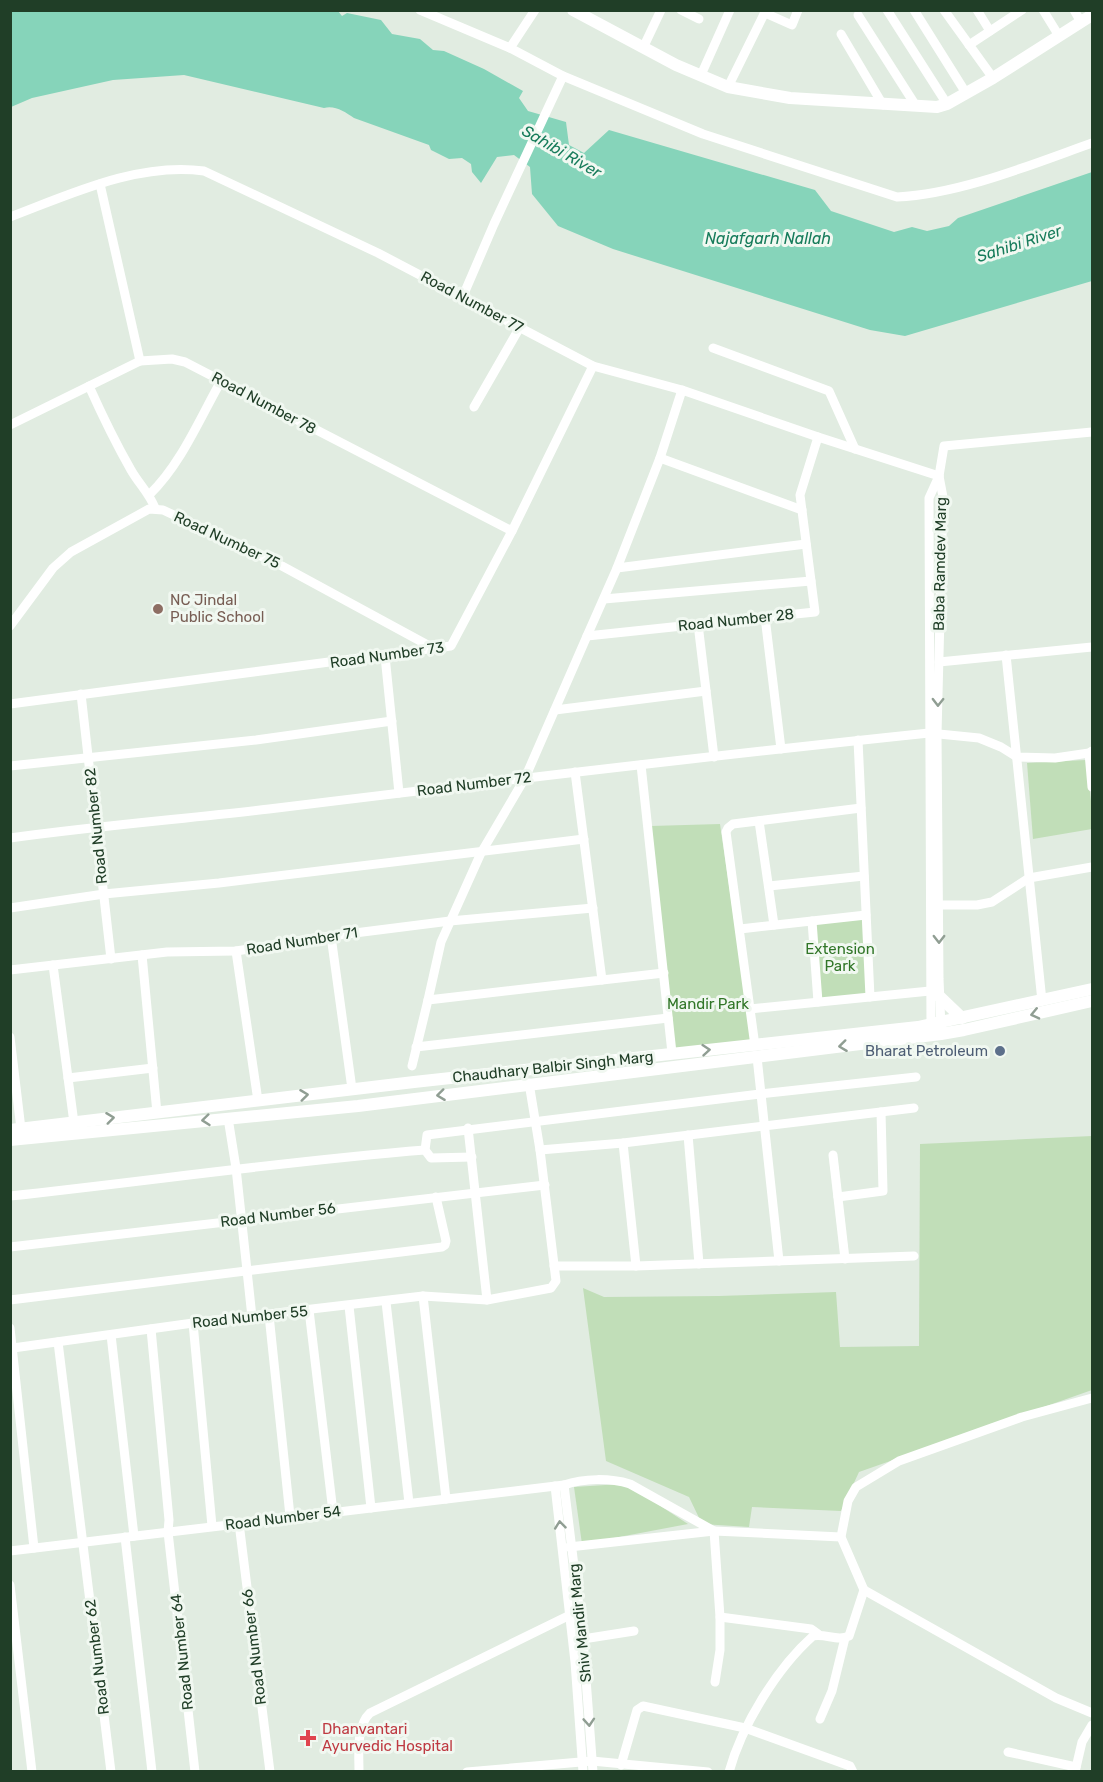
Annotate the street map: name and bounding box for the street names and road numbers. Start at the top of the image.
street label: Road Number 77 [418,267,527,337]
street label: Road Number 78 [209,368,319,438]
street label: Baba Ramdev Marg [930,497,950,631]
street label: Road Number 75 [171,508,283,572]
street label: Road Number 28 [677,605,795,635]
street label: Road Number 73 [329,638,445,672]
street label: Road Number 82 [81,767,111,885]
street label: Road Number 72 [416,768,532,800]
street label: Road Number 71 [245,923,359,959]
street label: Chaudhary Balbir Singh Marg [452,1047,654,1087]
street label: Road Number 56 [219,1199,337,1231]
street label: Road Number 55 [191,1302,309,1332]
street label: Road Number 54 [224,1502,342,1534]
street label: Shiv Mandir Marg [565,1563,595,1683]
street label: Road Number 66 [238,1588,270,1706]
street label: Road Number 64 [167,1593,197,1711]
street label: Road Number 62 [81,1598,113,1716]

